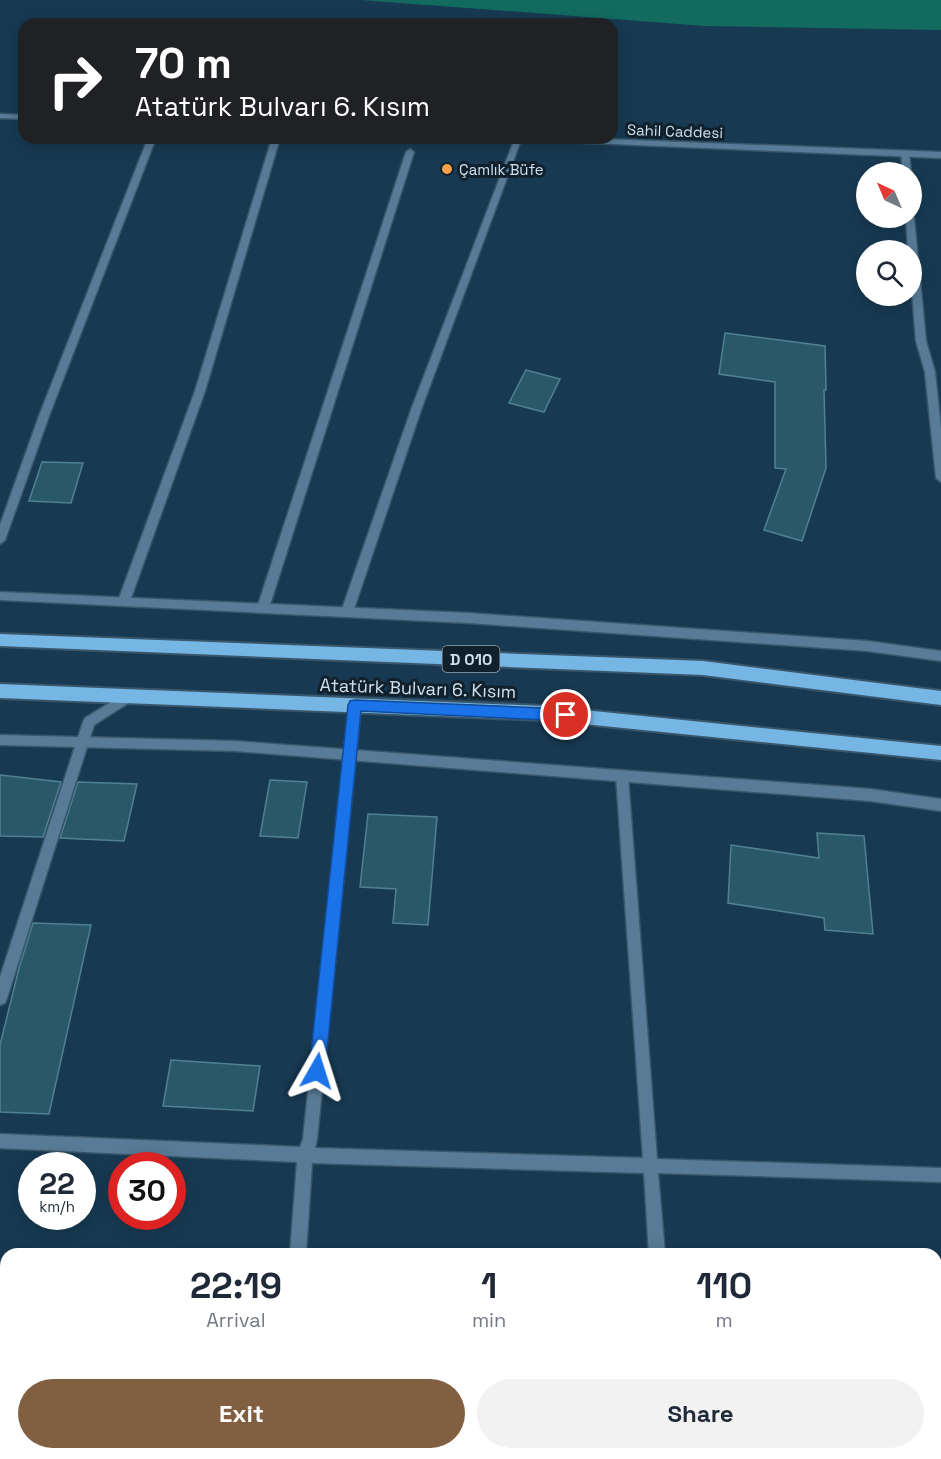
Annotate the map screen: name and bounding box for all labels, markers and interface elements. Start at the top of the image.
text: 70 m [135,37,232,90]
icon: right [36,42,114,120]
text: Atatürk Bulvarı 6. Kısım [135,89,430,124]
street label: Sahil Caddesi [627,120,723,142]
place label: Çamlık Büfe [459,160,544,179]
marker: Çamlık Büfe [440,162,454,176]
north arrow [856,162,922,228]
map controls [856,162,922,306]
button: search [856,240,922,306]
road number: D 010 [442,646,500,672]
street label: Atatürk Bulvarı 6. Kısım [319,673,517,703]
pin [540,689,591,740]
icon: arrive [549,698,582,731]
position arrow [285,1039,349,1103]
speed limit sign: 30 [108,1152,186,1230]
text: 22 [39,1164,75,1203]
text: km/h [39,1197,75,1216]
text: 22:19 [190,1263,282,1309]
text: 1 [481,1263,497,1309]
text: 110 [696,1263,752,1309]
text: Arrival [206,1307,266,1333]
text: min [472,1307,506,1333]
text: m [716,1307,733,1333]
button: Exit [18,1379,465,1448]
button: Share [477,1379,924,1448]

